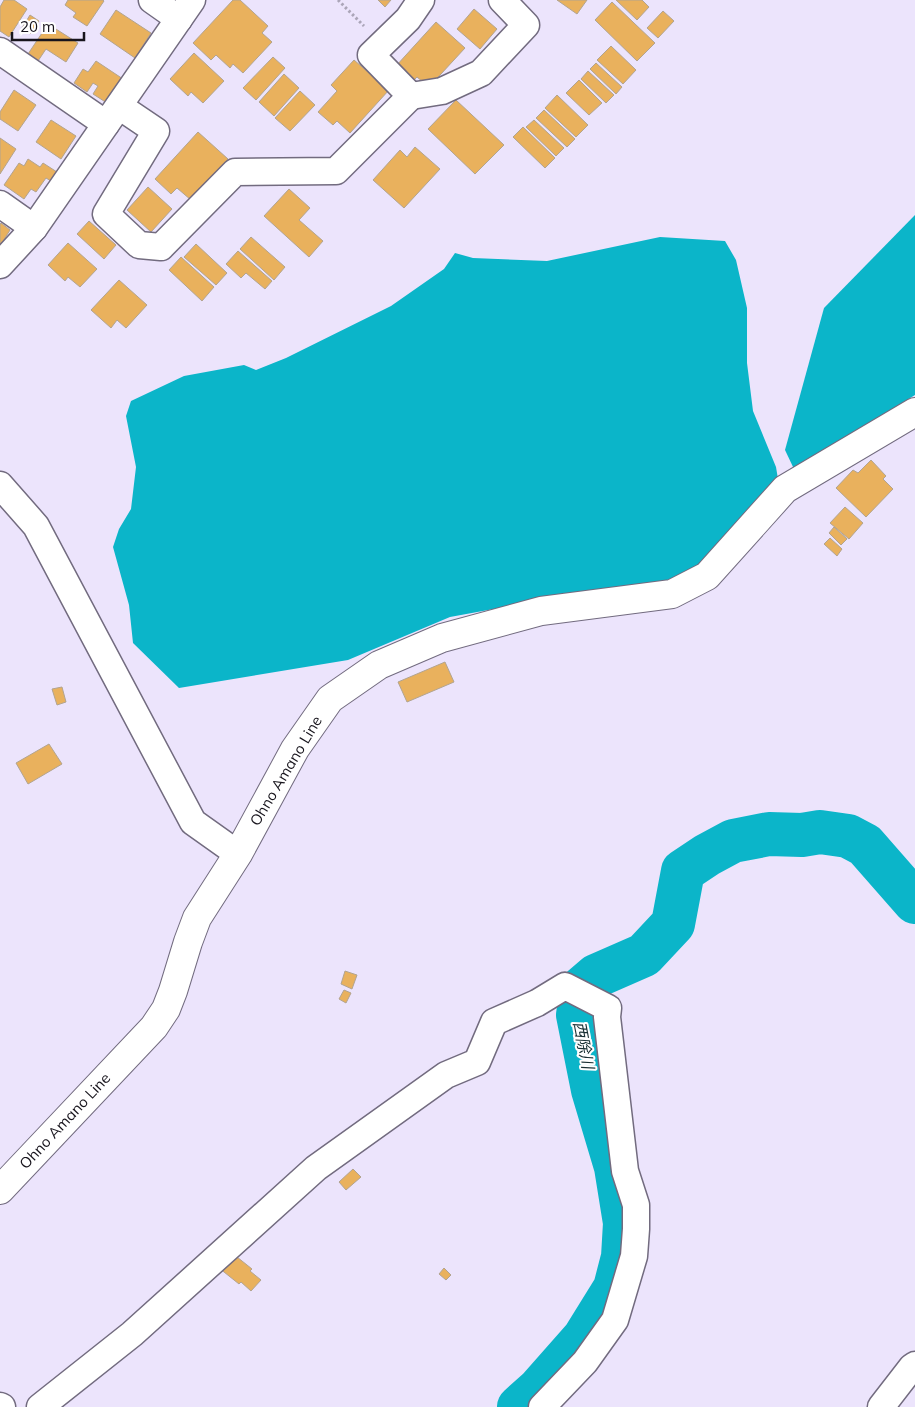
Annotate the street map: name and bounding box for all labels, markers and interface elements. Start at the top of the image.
scale bar [12,10,85,42]
text: 20 m [20,17,55,36]
street label: Ohno Amano Line [245,712,326,829]
water label: 西除川 [570,1020,599,1072]
street label: Ohno Amano Line [15,1069,114,1173]

